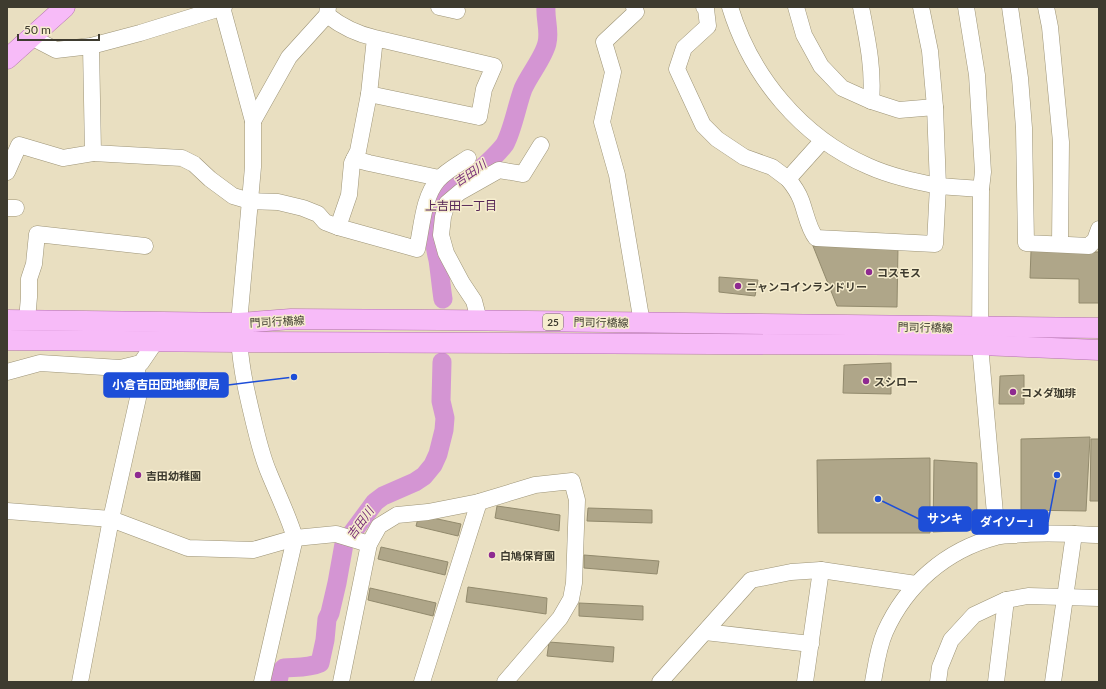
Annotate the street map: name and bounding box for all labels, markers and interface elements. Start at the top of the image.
scale bar [18,16,99,42]
text: 50 m [24,22,51,37]
water label: 吉田川 [451,155,491,189]
district label: 上吉田一丁目 [425,198,497,213]
place label: コスモス [877,266,921,279]
marker: コスモス [864,267,874,277]
place label: ニャンコインランドリー [746,280,867,293]
marker: ニャンコインランドリー [733,281,743,291]
street label: 門司行橋線 [249,313,305,329]
road number: 25 [543,314,563,330]
street label: 門司行橋線 [573,315,629,329]
street label: 門司行橋線 [897,320,953,334]
callout: 小倉吉田団地郵便局 [104,373,228,397]
place label: スシロー [874,375,918,388]
marker: スシロー [861,376,871,386]
text: 小倉吉田団地郵便局 [112,377,220,392]
place label: コメダ珈琲 [1021,386,1076,399]
marker: コメダ珈琲 [1008,387,1018,397]
place label: 吉田幼稚園 [146,469,201,482]
marker: 吉田幼稚園 [133,470,143,480]
water label: 吉田川 [343,502,378,542]
callout: サンキ [919,507,971,531]
callout: ダイソー」 [972,510,1048,534]
text: サンキ [927,511,963,526]
text: ダイソー」 [980,514,1040,529]
place label: 白鳩保育園 [500,549,555,562]
marker: 白鳩保育園 [487,550,497,560]

